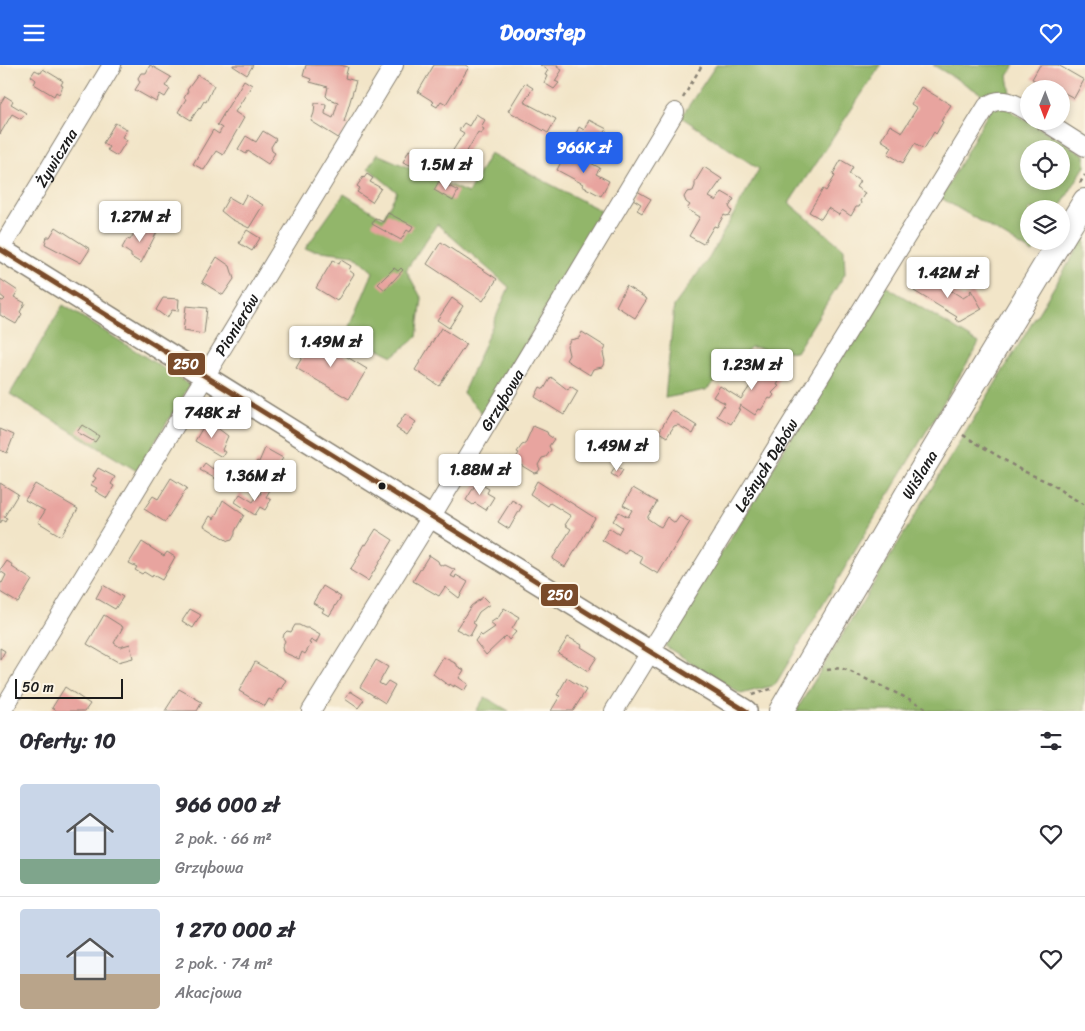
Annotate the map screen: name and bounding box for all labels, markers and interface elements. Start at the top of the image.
text: Doorstep [500,13,585,52]
icon: menu [20,19,48,47]
icon: heart [1037,19,1065,47]
north arrow [1020,80,1070,130]
map controls [1020,80,1070,250]
street label: Żywiczna [27,122,86,193]
pin: 966K zł [538,131,630,174]
text: 966K zł [557,133,611,162]
button: locate [1020,140,1070,190]
pin: 1.5M zł [400,149,492,191]
text: 1.5M zł [420,150,472,179]
button: layers [1020,200,1070,250]
pin: 1.27M zł [88,201,192,243]
text: 1.27M zł [110,202,170,231]
pin: 1.42M zł [896,257,1000,299]
text: 1.42M zł [918,258,978,287]
street label: Pionierów [207,288,267,362]
pin: 1.49M zł [279,325,383,368]
text: 1.49M zł [300,327,362,356]
pin: 1.23M zł [700,349,804,391]
text: 1.23M zł [722,350,782,379]
line badge: 250 [167,352,206,376]
text: 250 [172,352,199,377]
street label: Grzybowa [472,362,533,437]
pin: 748K zł [166,397,258,439]
text: 748K zł [184,398,240,427]
street label: Leśnych Dębów [726,413,806,518]
pin: 1.49M zł [565,429,669,472]
text: 1.49M zł [586,431,648,460]
street label: Wiślana [893,444,946,505]
pin: 1.88M zł [428,453,532,496]
text: 1.88M zł [449,455,511,484]
pin: 1.36M zł [203,459,307,502]
text: 1.36M zł [225,461,285,490]
unlabelled marker [377,481,387,491]
line badge: 250 [540,583,579,607]
text: 250 [546,583,573,608]
text: 50 m [22,675,54,700]
scale bar [15,676,122,699]
text: Oferty: 10 [20,722,116,760]
icon: filters [1037,727,1065,755]
text: 966 000 zł [175,786,279,824]
icon: home [60,804,120,864]
icon: heart [1037,820,1065,848]
text: 2 pok. · 66 m² [175,824,272,853]
text: Grzybowa [175,853,243,882]
text: 1 270 000 zł [175,911,294,949]
icon: home [60,929,120,989]
icon: heart [1037,945,1065,973]
text: 2 pok. · 74 m² [175,949,273,978]
text: Akacjowa [175,978,242,1007]

